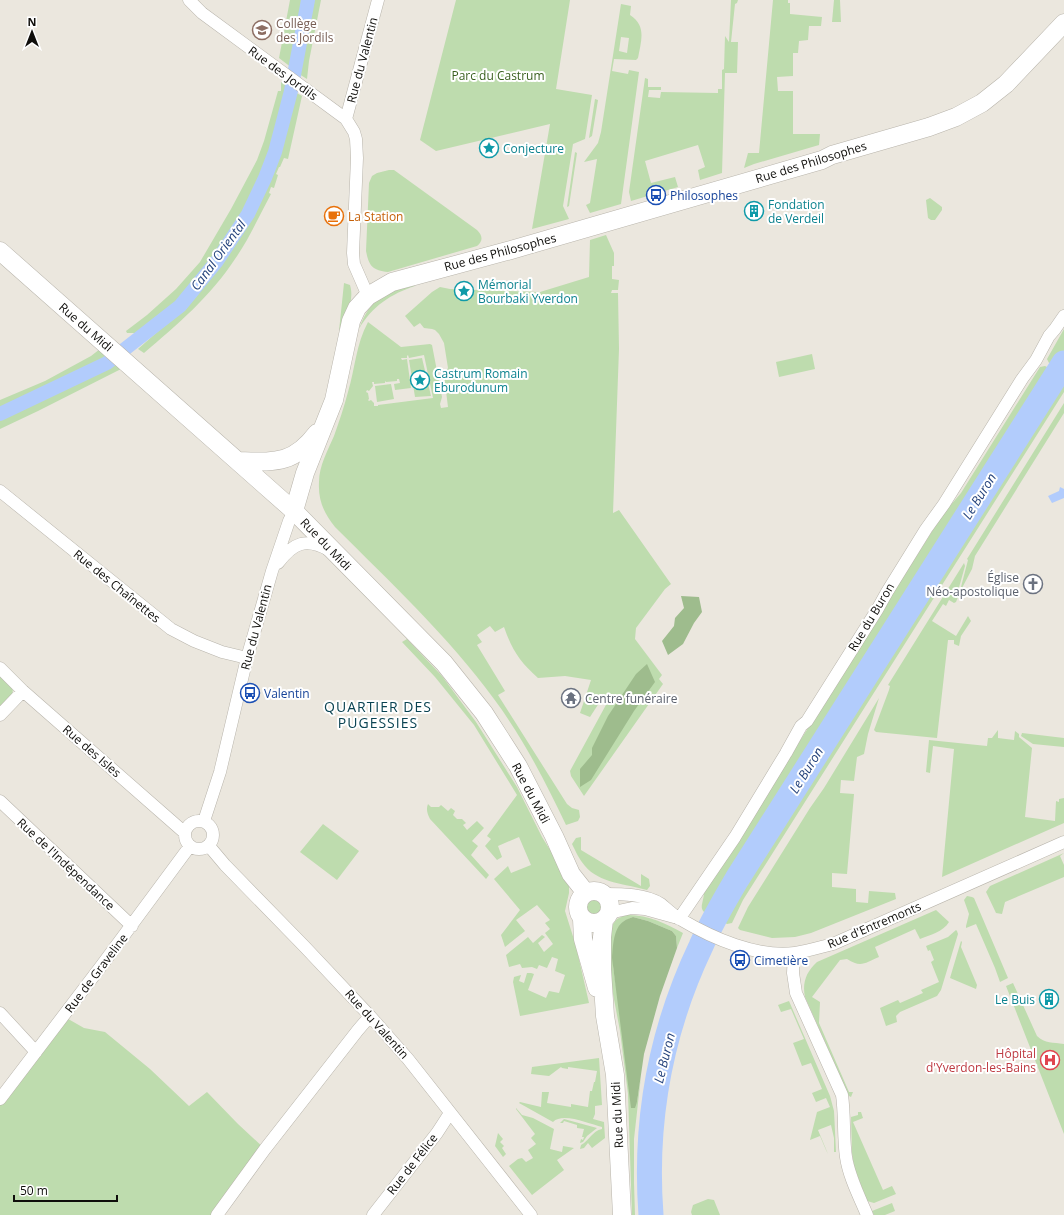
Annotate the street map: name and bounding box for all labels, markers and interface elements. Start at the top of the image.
north arrow [12,12,52,52]
text: N [28,14,36,29]
place label: Collège des Jordils [276,15,334,46]
street label: Rue du Valentin [342,15,382,105]
school or university icon: Collège des Jordils [251,19,273,41]
street label: Rue des Jordils [245,42,321,104]
park label: Parc du Castrum [451,67,545,84]
place icon: Conjecture [478,137,500,159]
street label: Rue des Philosophes [753,137,869,187]
place label: Conjecture [503,140,564,157]
bus stop icon: Philosophes [645,184,667,206]
place label: Philosophes [670,187,738,204]
place label: Fondation de Verdeil [768,196,825,227]
building icon: Fondation de Verdeil [743,200,765,222]
cafe icon: La Station [323,205,345,227]
place label: La Station [348,208,403,225]
water label: Canal Oriental [186,215,250,294]
street label: Rue des Philosophes [442,229,558,275]
place label: Mémorial Bourbaki Yverdon [478,276,578,307]
place icon: Mémorial Bourbaki Yverdon [453,280,475,302]
street label: Rue du Midi [55,299,117,355]
place label: Castrum Romain Eburodunum [434,365,528,396]
place icon: Castrum Romain Eburodunum [409,369,431,391]
water label: Le Buron [958,469,1000,523]
street label: Rue du Midi [297,514,355,574]
street label: Rue des Chaînettes [70,546,164,627]
place label: Église Néo-apostolique [926,569,1019,600]
church icon: Église Néo-apostolique [1022,573,1044,595]
street label: Rue du Buron [844,580,898,654]
street label: Rue du Valentin [236,582,276,672]
bus stop icon: Valentin [239,682,261,704]
place label: Valentin [264,685,310,702]
temple icon: Centre funéraire [560,687,582,709]
place label: Centre funéraire [585,690,678,707]
district label: QUARTIER DES PUGESSIES [324,697,432,732]
street label: Rue des Isles [59,721,125,781]
water label: Le Buron [785,743,827,797]
street label: Rue du Midi [508,760,554,826]
street label: Rue de l'Indépendance [14,814,119,914]
street label: Rue d'Entremonts [825,897,924,952]
street label: Rue de Graveline [61,930,132,1016]
bus stop icon: Cimetière [729,949,751,971]
place label: Cimetière [754,952,808,969]
street label: Rue du Valentin [341,986,413,1062]
building icon: Le Buis [1038,988,1060,1010]
place label: Le Buis [995,991,1035,1008]
water label: Le Buron [649,1031,679,1085]
place label: Hôpital d'Yverdon-les-Bains [926,1045,1036,1076]
hospital icon: Hôpital d'Yverdon-les-Bains [1039,1049,1061,1071]
street label: Rue du Midi [607,1081,627,1149]
street label: Rue de Félice [383,1130,441,1198]
scale bar [14,1177,117,1203]
text: 50 m [20,1182,48,1199]

